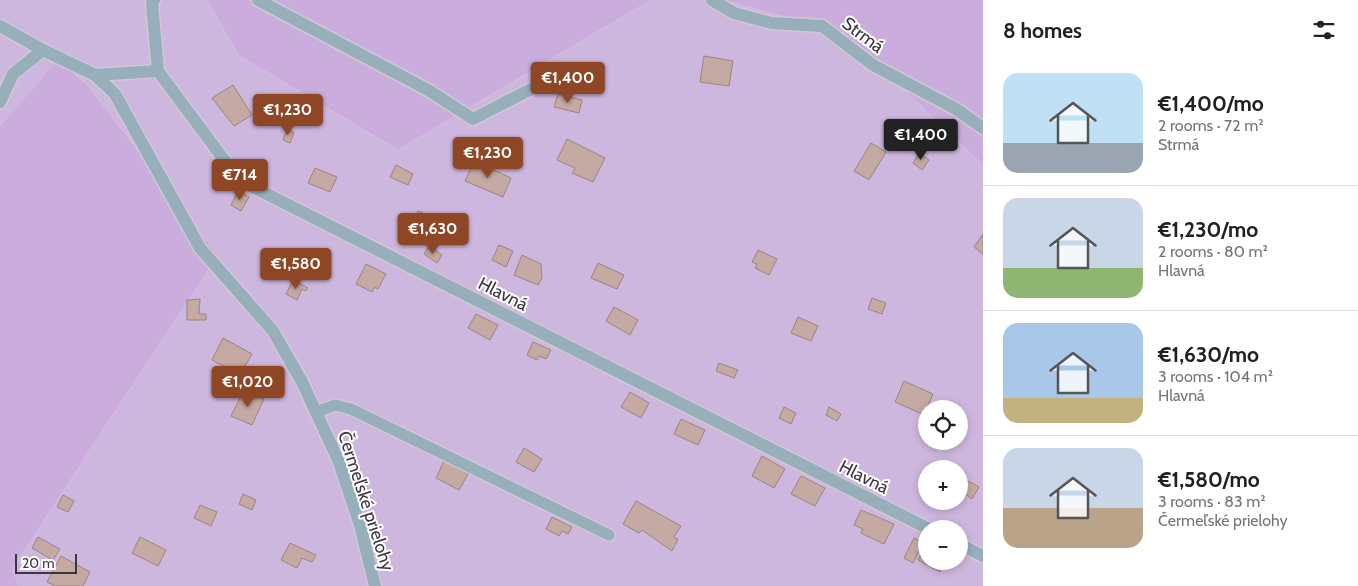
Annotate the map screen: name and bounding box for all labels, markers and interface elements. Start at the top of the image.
street label: Strmá [838,12,888,58]
icon: filters [1310,16,1338,44]
text: 8 homes [1003,18,1082,43]
pin: €1,400 [527,62,609,104]
text: €1,400 [542,68,594,87]
text: €1,400/mo [1158,91,1264,116]
icon: home [1043,93,1103,153]
pin: €1,230 [247,94,329,136]
text: €1,230 [264,100,312,119]
text: 2 rooms · 72 m² [1158,116,1263,135]
pin: €1,400 [880,119,962,161]
text: €1,400 [895,125,947,144]
text: Strmá [1158,135,1199,154]
pin: €1,230 [447,136,529,179]
text: €1,230 [464,143,512,162]
pin: €714 [210,158,270,201]
text: €714 [223,165,257,184]
pin: €1,630 [392,212,474,255]
text: €1,230/mo [1158,217,1258,242]
icon: home [1043,218,1103,278]
text: €1,630 [409,219,457,238]
text: 2 rooms · 80 m² [1158,242,1268,261]
pin: €1,580 [255,248,337,290]
text: €1,580 [271,254,321,273]
text: Hlavná [1158,261,1205,280]
street label: Hlavná [475,272,532,316]
text: €1,630/mo [1158,342,1259,367]
icon: home [1043,343,1103,403]
pin: €1,020 [207,366,289,408]
text: 3 rooms · 104 m² [1158,367,1273,386]
text: €1,020 [223,372,273,391]
text: Hlavná [1158,386,1205,405]
map controls [918,400,968,570]
button: locate [918,400,968,450]
street label: Čermeľské prielohy [333,428,399,574]
street label: Hlavná [836,455,893,499]
button: + [918,460,968,510]
text: €1,580/mo [1158,467,1260,492]
icon: home [1043,468,1103,528]
text: 3 rooms · 83 m² [1158,492,1266,511]
text: Čermeľské prielohy [1158,511,1288,530]
button: − [918,520,968,570]
scale bar [15,551,78,574]
text: 20 m [22,554,55,572]

